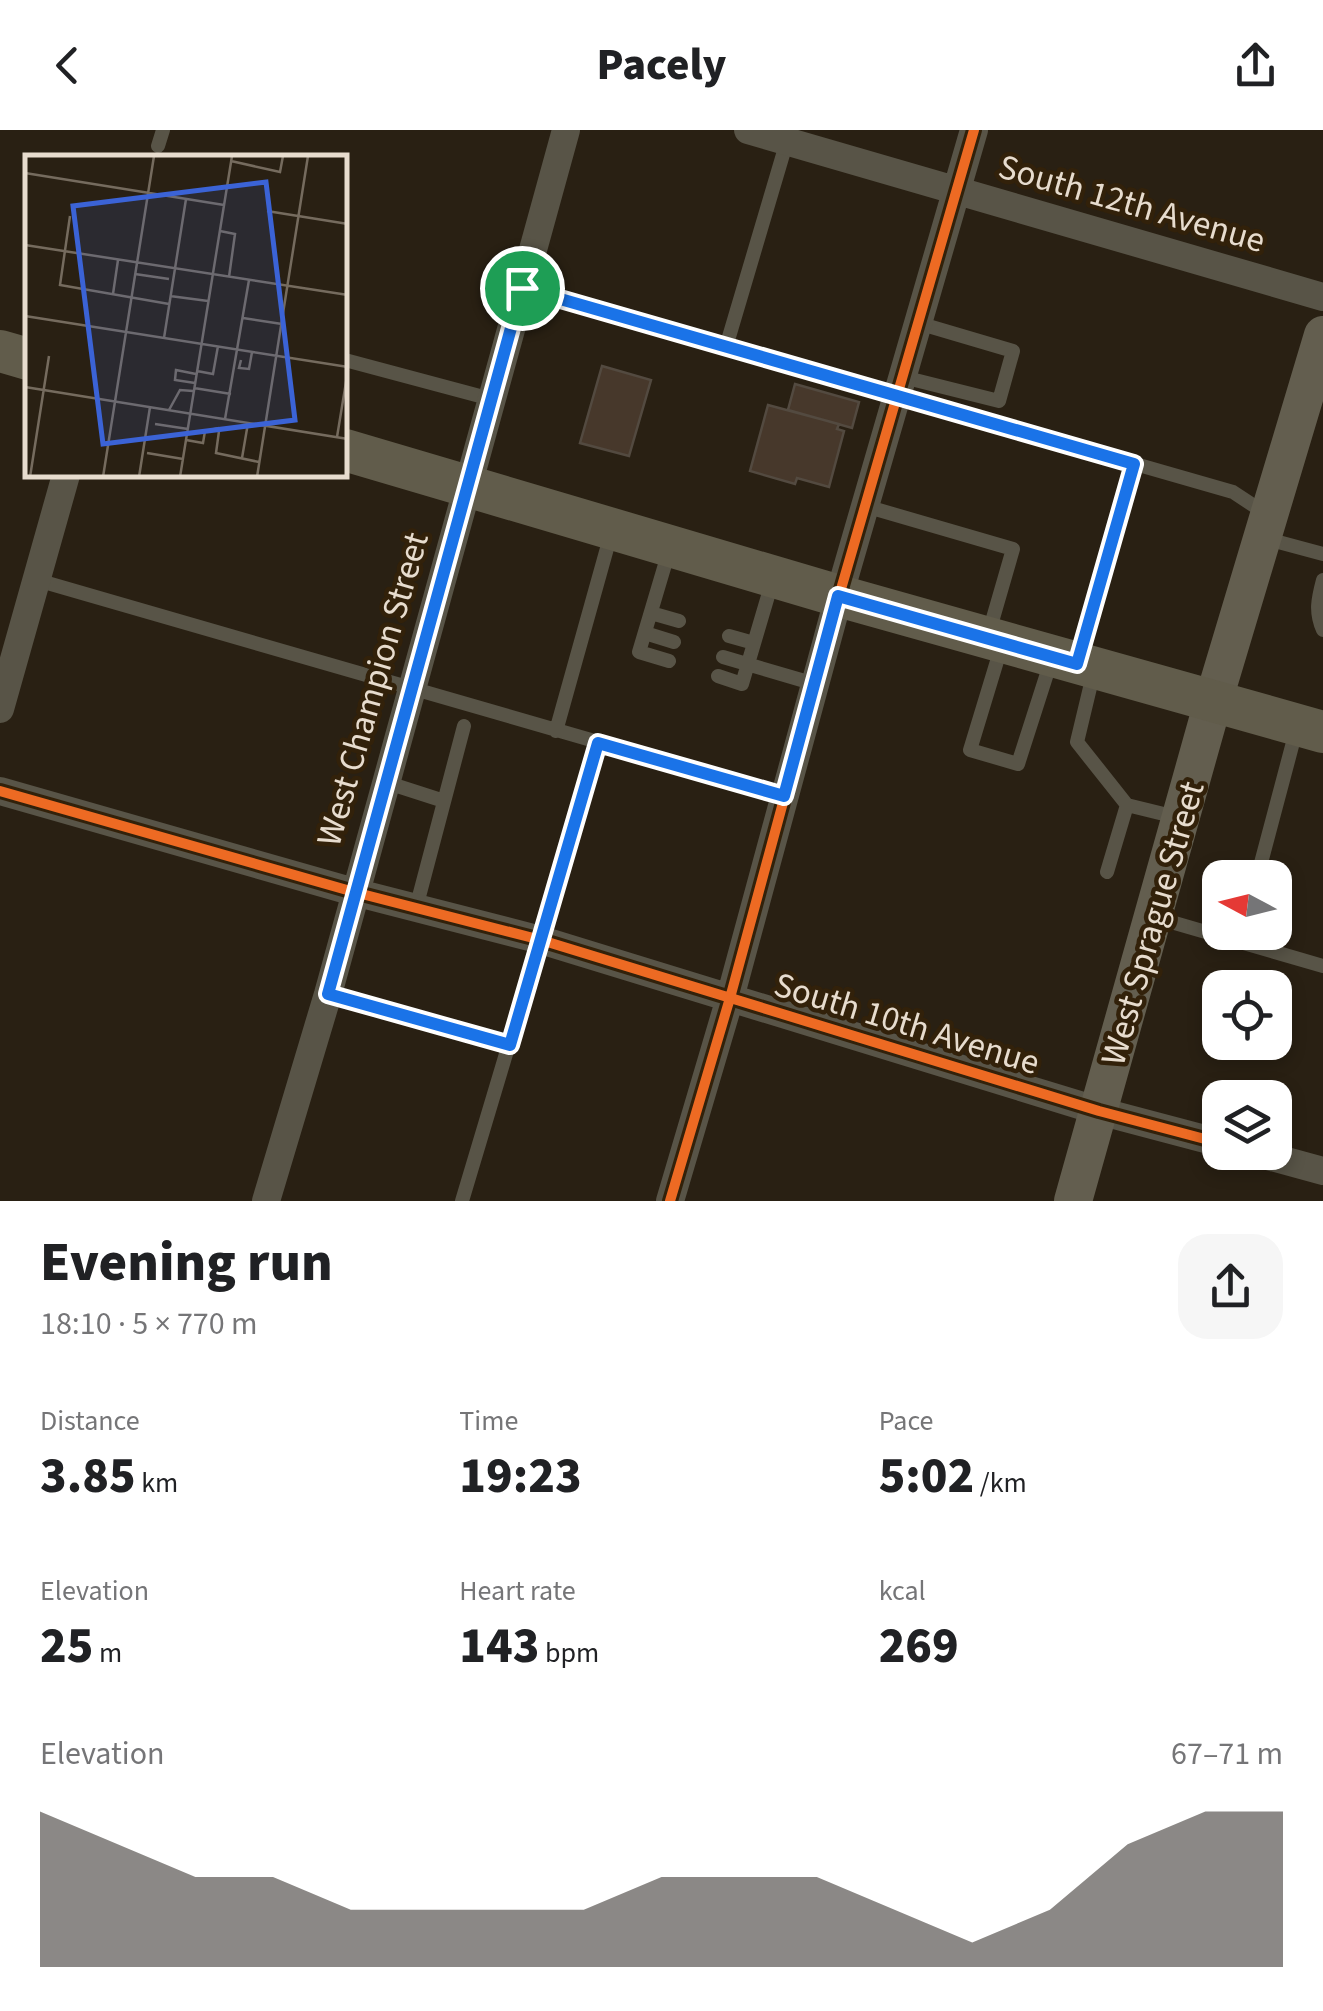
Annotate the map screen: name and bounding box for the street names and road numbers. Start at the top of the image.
street label: South 12th Avenue [993,142,1271,266]
street label: West Champion Street [304,526,442,852]
street label: West Sprague Street [1088,775,1217,1071]
street label: South 10th Avenue [768,960,1046,1088]

